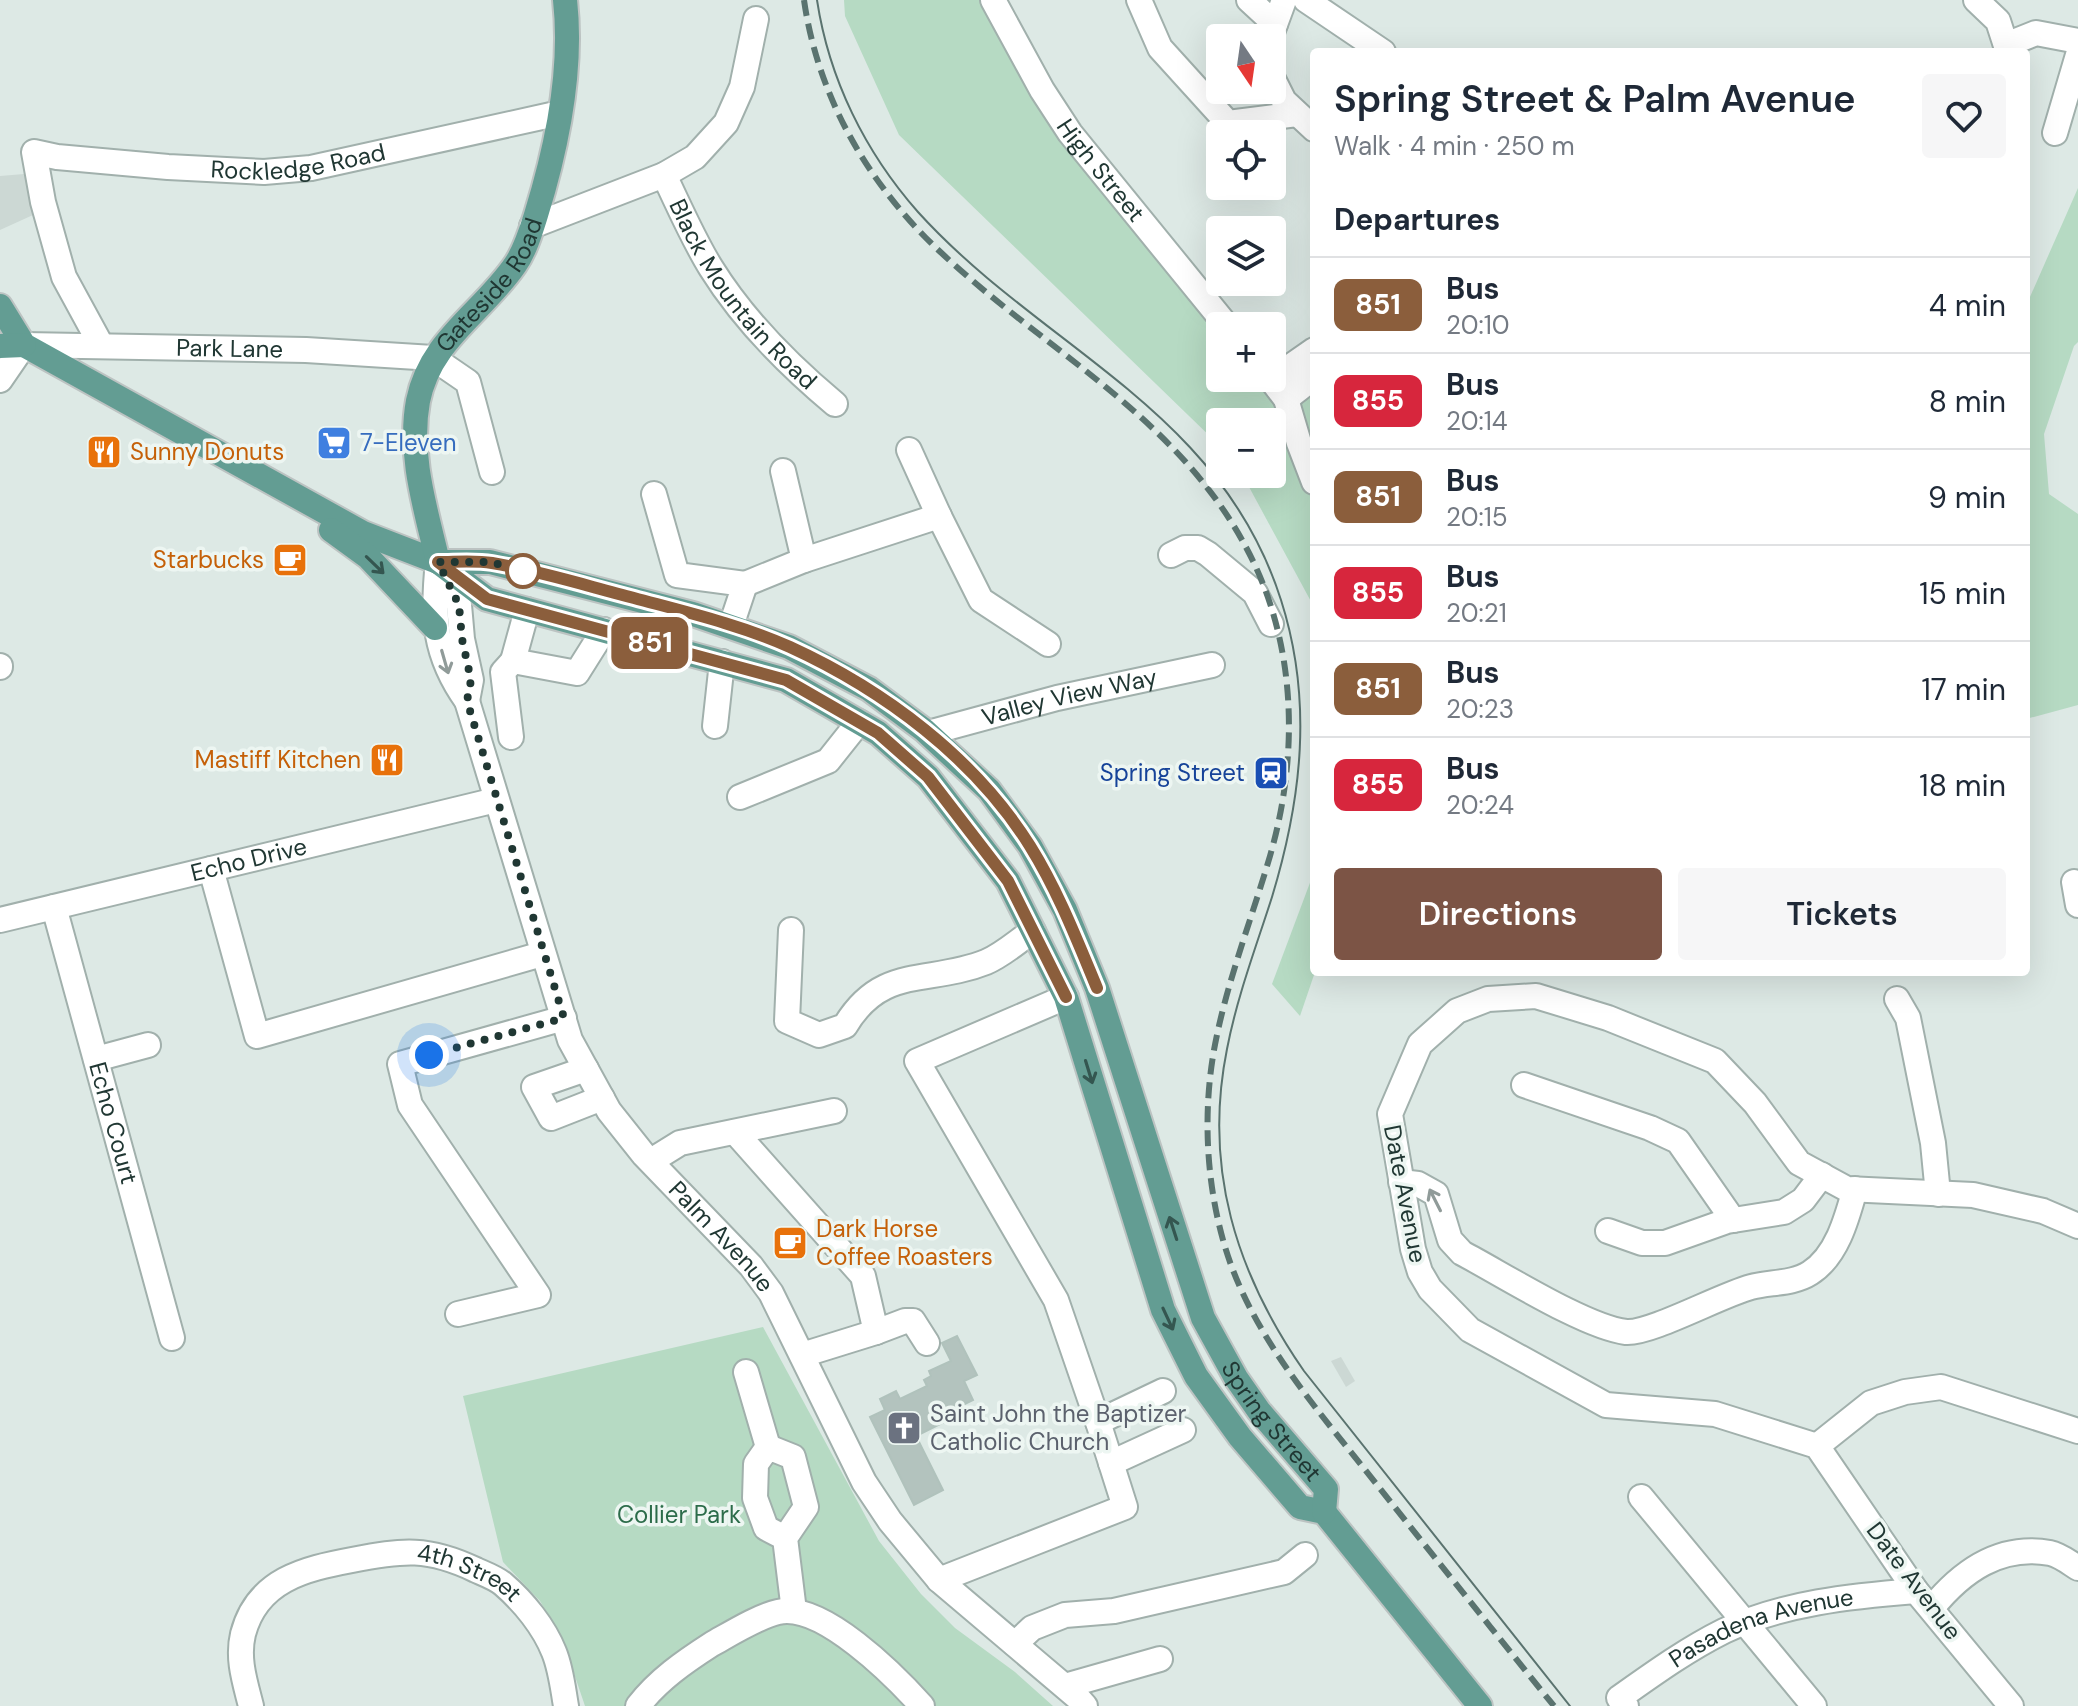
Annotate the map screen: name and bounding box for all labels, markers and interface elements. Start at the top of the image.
north arrow [1206,24,1286,104]
map controls [1206,24,1286,488]
text: Spring Street & Palm Avenue [1334,74,1856,124]
button: heart [1922,74,2006,158]
street label: High Street [1050,113,1152,228]
button: locate [1206,120,1286,200]
text: Walk · 4 min · 250 m [1334,129,1575,163]
street label: Rockledge Road [210,136,388,187]
street label: Black Mountain Road [662,194,823,396]
text: Departures [1334,200,1500,239]
street label: Gateside Road [429,214,549,358]
button: layers [1206,216,1286,296]
text: Bus [1446,269,1500,308]
text: 851 [1355,286,1401,323]
text: 4 min [1929,286,2006,325]
text: 20:10 [1446,308,1510,342]
button: + [1206,312,1286,392]
street label: Park Lane [176,332,283,365]
text: Bus [1446,365,1500,404]
text: 855 [1352,382,1404,419]
text: 8 min [1929,382,2006,421]
text: 20:14 [1446,404,1508,438]
button: − [1206,408,1286,488]
supermarket icon: 7-Eleven [315,424,353,462]
place label: 7-Eleven [360,427,457,458]
restaurant icon: Sunny Donuts [85,433,123,471]
place label: Sunny Donuts [130,436,284,467]
text: Bus [1446,461,1500,500]
text: 851 [1355,478,1401,515]
text: 9 min [1928,478,2006,517]
text: 20:15 [1446,500,1508,534]
cafe icon: Starbucks [271,541,309,579]
place label: Starbucks [153,544,264,575]
unlabelled marker [506,554,540,588]
one-way arrow [364,555,384,573]
text: Bus [1446,557,1500,596]
text: 855 [1352,574,1404,611]
text: 15 min [1919,574,2006,613]
text: 20:21 [1446,596,1507,630]
line badge: 851 [604,617,696,669]
text: 851 [627,624,673,661]
one-way arrow [438,648,453,674]
text: Bus [1446,653,1500,692]
street label: Valley View Way [978,661,1160,733]
text: 851 [1355,670,1401,707]
text: 17 min [1921,670,2006,709]
text: 20:23 [1446,692,1514,726]
restaurant icon: Mastiff Kitchen [368,741,406,779]
place label: Mastiff Kitchen [195,744,361,775]
text: Bus [1446,749,1500,788]
station icon: Spring Street [1252,754,1290,792]
place label: Spring Street [1100,757,1245,788]
text: 855 [1352,766,1404,803]
text: 18 min [1919,766,2006,805]
text: 20:24 [1446,788,1514,822]
street label: Echo Drive [187,830,310,888]
button: Directions [1334,868,1662,960]
button: Tickets [1678,868,2006,960]
your location [409,1035,449,1075]
street label: Echo Court [82,1058,145,1187]
one-way arrow [1082,1058,1097,1084]
street label: Date Avenue [1377,1122,1434,1266]
street label: Palm Avenue [662,1174,781,1298]
one-way arrow [1427,1189,1442,1212]
place label: Dark Horse Coffee Roasters [816,1213,993,1272]
one-way arrow [1165,1215,1180,1241]
cafe icon: Dark Horse Coffee Roasters [771,1224,809,1262]
one-way arrow [1161,1307,1176,1331]
street label: Spring Street [1215,1356,1329,1488]
place label: Saint John the Baptizer Catholic Church [930,1398,1187,1457]
church icon: Saint John the Baptizer Catholic Church [885,1409,923,1447]
park label: Collier Park [617,1499,741,1530]
street label: Date Avenue [1860,1516,1969,1646]
street label: 4th Street [415,1537,529,1608]
street label: Pasadena Avenue [1663,1581,1855,1674]

